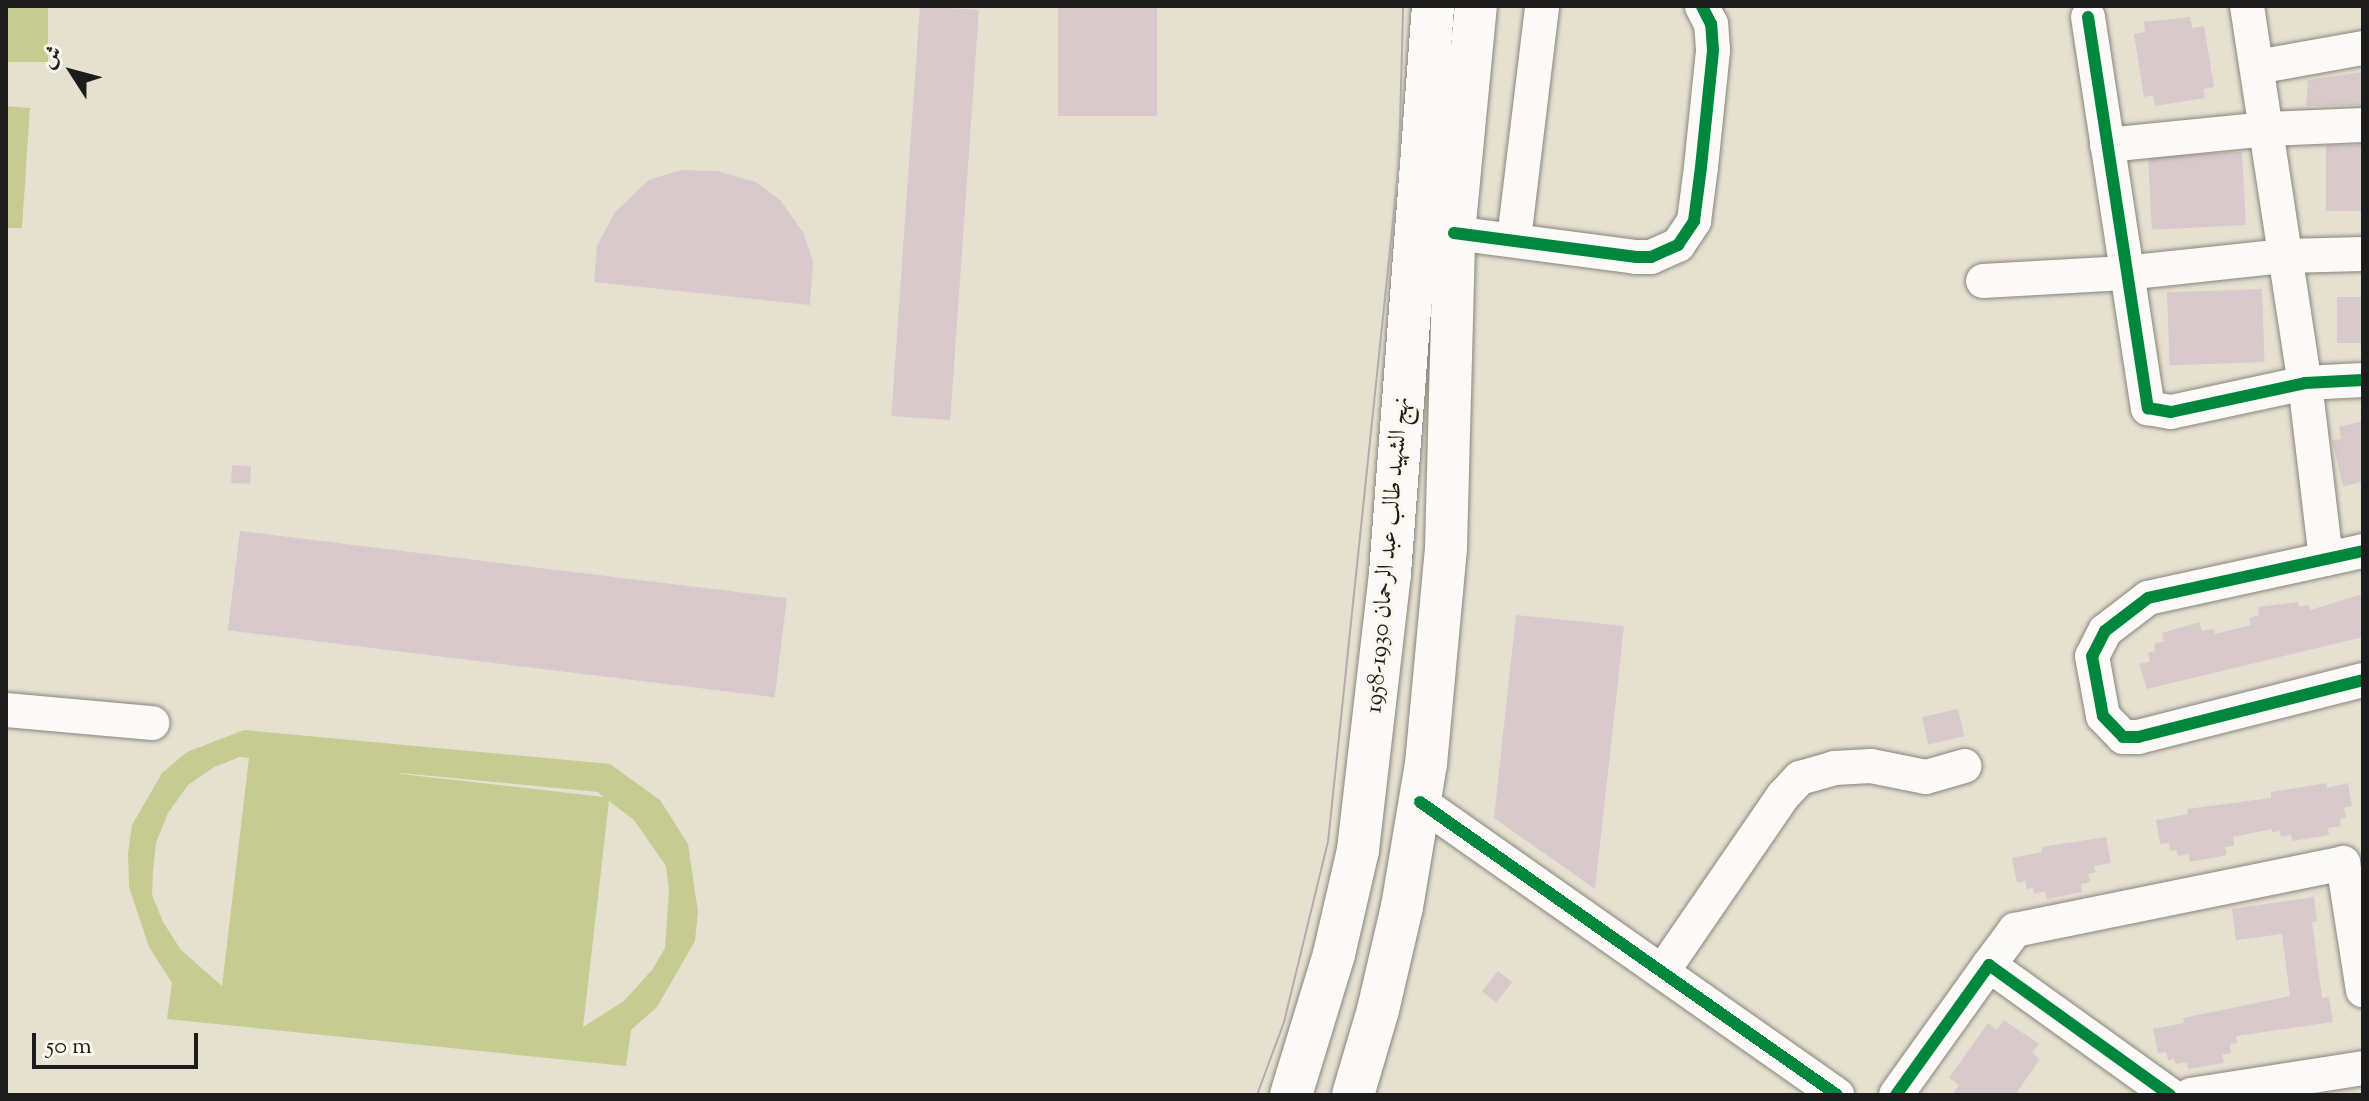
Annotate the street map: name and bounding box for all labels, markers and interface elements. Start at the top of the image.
north arrow [32,32,112,112]
text: ش [33,40,72,76]
street label: نهج الشهيد طالب عبد الرحمان 1930-1958 [1361,396,1417,714]
scale bar [36,1017,202,1067]
text: 50 m [46,1030,92,1064]

